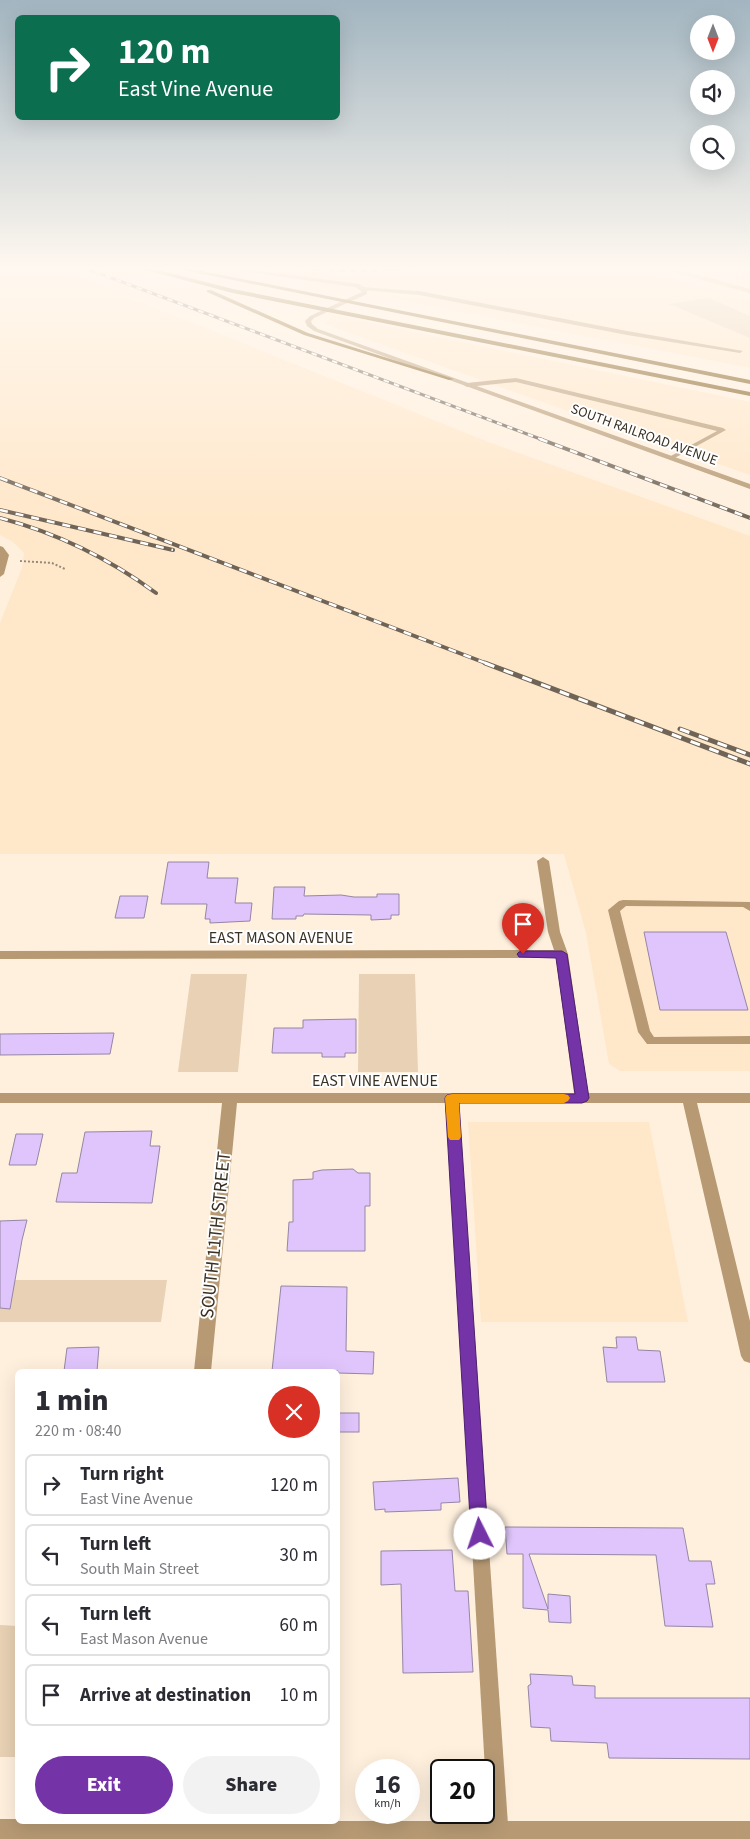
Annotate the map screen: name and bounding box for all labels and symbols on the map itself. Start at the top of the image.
north arrow [690,15,735,60]
street label: SOUTH RAILROAD AVENUE [568,399,720,471]
pin [502,903,544,954]
street label: EAST MASON AVENUE [209,927,353,949]
street label: EAST VINE AVENUE [312,1070,438,1092]
street label: SOUTH 11TH STREET [194,1150,238,1320]
position arrow [453,1507,505,1559]
speed limit sign: 20 [430,1759,495,1824]

